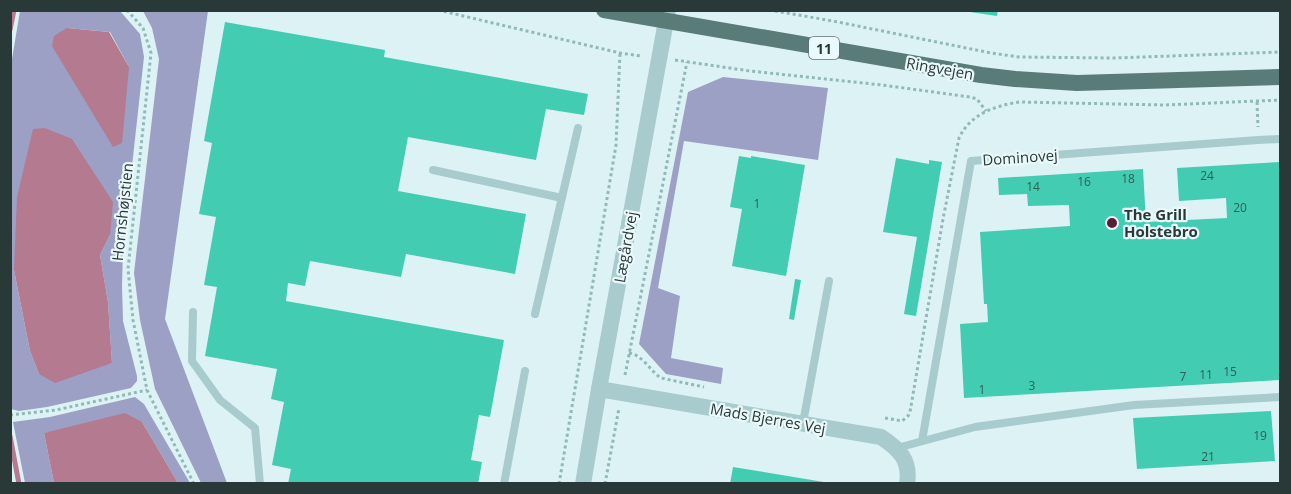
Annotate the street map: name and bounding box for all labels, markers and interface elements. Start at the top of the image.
road number: 11 [809,37,839,59]
street label: Ringvejen [905,52,975,84]
street label: Dominovej [982,144,1058,170]
street label: Hornshøjstien [107,162,137,262]
house number: 24 [1200,167,1214,184]
house number: 18 [1121,170,1135,187]
house number: 16 [1077,173,1091,190]
house number: 14 [1026,178,1040,195]
house number: 1 [754,195,760,212]
house number: 20 [1233,199,1247,216]
place label: The Grill Holstebro [1124,204,1198,241]
street label: Lægårdvej [609,210,641,284]
marker: The Grill Holstebro [1105,216,1119,230]
house number: 15 [1223,363,1237,380]
house number: 11 [1199,366,1213,383]
house number: 7 [1180,368,1187,385]
house number: 3 [1029,377,1036,394]
house number: 1 [979,381,985,398]
street label: Mads Bjerres Vej [709,398,827,438]
house number: 19 [1253,427,1267,444]
house number: 21 [1201,448,1215,465]

